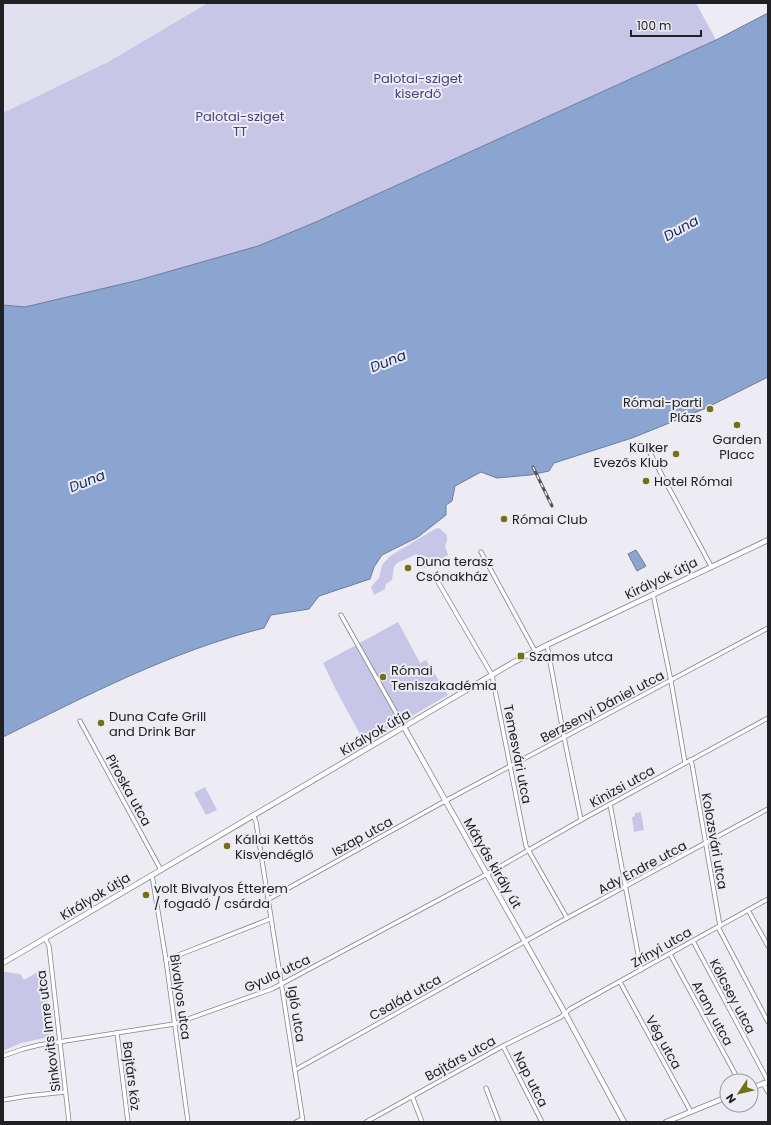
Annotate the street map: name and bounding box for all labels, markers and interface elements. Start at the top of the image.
scale bar [631,12,701,38]
text: 100 m [637,17,671,34]
park label: Palotai-sziget kiserdő [373,69,463,103]
park label: Palotai-sziget TT [195,107,285,141]
water label: Duna [660,210,703,246]
water label: Duna [367,345,410,377]
place label: Római-parti Plázs [623,393,702,427]
marker: Római-parti Plázs [705,404,715,414]
marker: Garden Placc [732,420,742,430]
place label: Garden Placc [713,430,761,464]
place label: Külker Evezős Klub [593,438,668,472]
marker: Külker Evezős Klub [671,449,681,459]
water label: Duna [66,465,109,497]
place label: Hotel Római [654,472,732,491]
marker: Hotel Római [641,476,651,486]
place label: Római Club [512,510,588,529]
marker: Római Club [499,514,509,524]
place label: Duna terasz Csónakház [416,552,493,586]
street label: Királyok útja [622,553,701,604]
marker: Duna terasz Csónakház [403,563,413,573]
place label: Szamos utca [529,647,613,666]
marker: Szamos utca [516,651,526,661]
place label: Római Teniszakadémia [391,661,497,695]
street label: Berzsenyi Dániel utca [537,666,668,747]
marker: Római Teniszakadémia [378,672,388,682]
street label: Temesvári utca [499,703,536,805]
street label: Királyok útja [336,705,414,760]
place label: Duna Cafe Grill and Drink Bar [109,707,206,741]
marker: Duna Cafe Grill and Drink Bar [96,718,106,728]
street label: Piroska utca [101,751,156,830]
street label: Kinizsi utca [586,761,658,812]
street label: Kolozsvári utca [697,791,732,891]
street label: Iszap utca [328,812,396,861]
street label: Mátyás király út [459,814,526,912]
place label: Kállai Kettős Kisvendéglő [235,830,314,864]
street label: Ady Endre utca [594,836,690,899]
marker: Kállai Kettős Kisvendéglő [222,841,232,851]
street label: Királyok útja [57,868,134,925]
place label: volt Bivalyos Étterem / fogadó / csárda [154,879,288,913]
marker: volt Bivalyos Étterem / fogadó / csárda [141,890,151,900]
street label: Zrínyi utca [627,922,695,972]
street label: Gyula utca [241,950,313,997]
street label: Bivalyos utca [165,953,196,1041]
street label: Kölcsey utca [705,955,760,1037]
street label: Sinkovits Imre utca [32,969,65,1093]
street label: Család utca [366,970,445,1025]
street label: Arany utca [687,977,738,1049]
street label: Igló utca [283,985,310,1044]
street label: Vég utca [641,1012,686,1073]
street label: Bajtárs utca [421,1031,499,1086]
street label: Bajtárs köz [118,1040,145,1112]
street label: Nap utca [508,1048,553,1110]
north arrow [719,1073,759,1113]
text: N [722,1091,740,1107]

